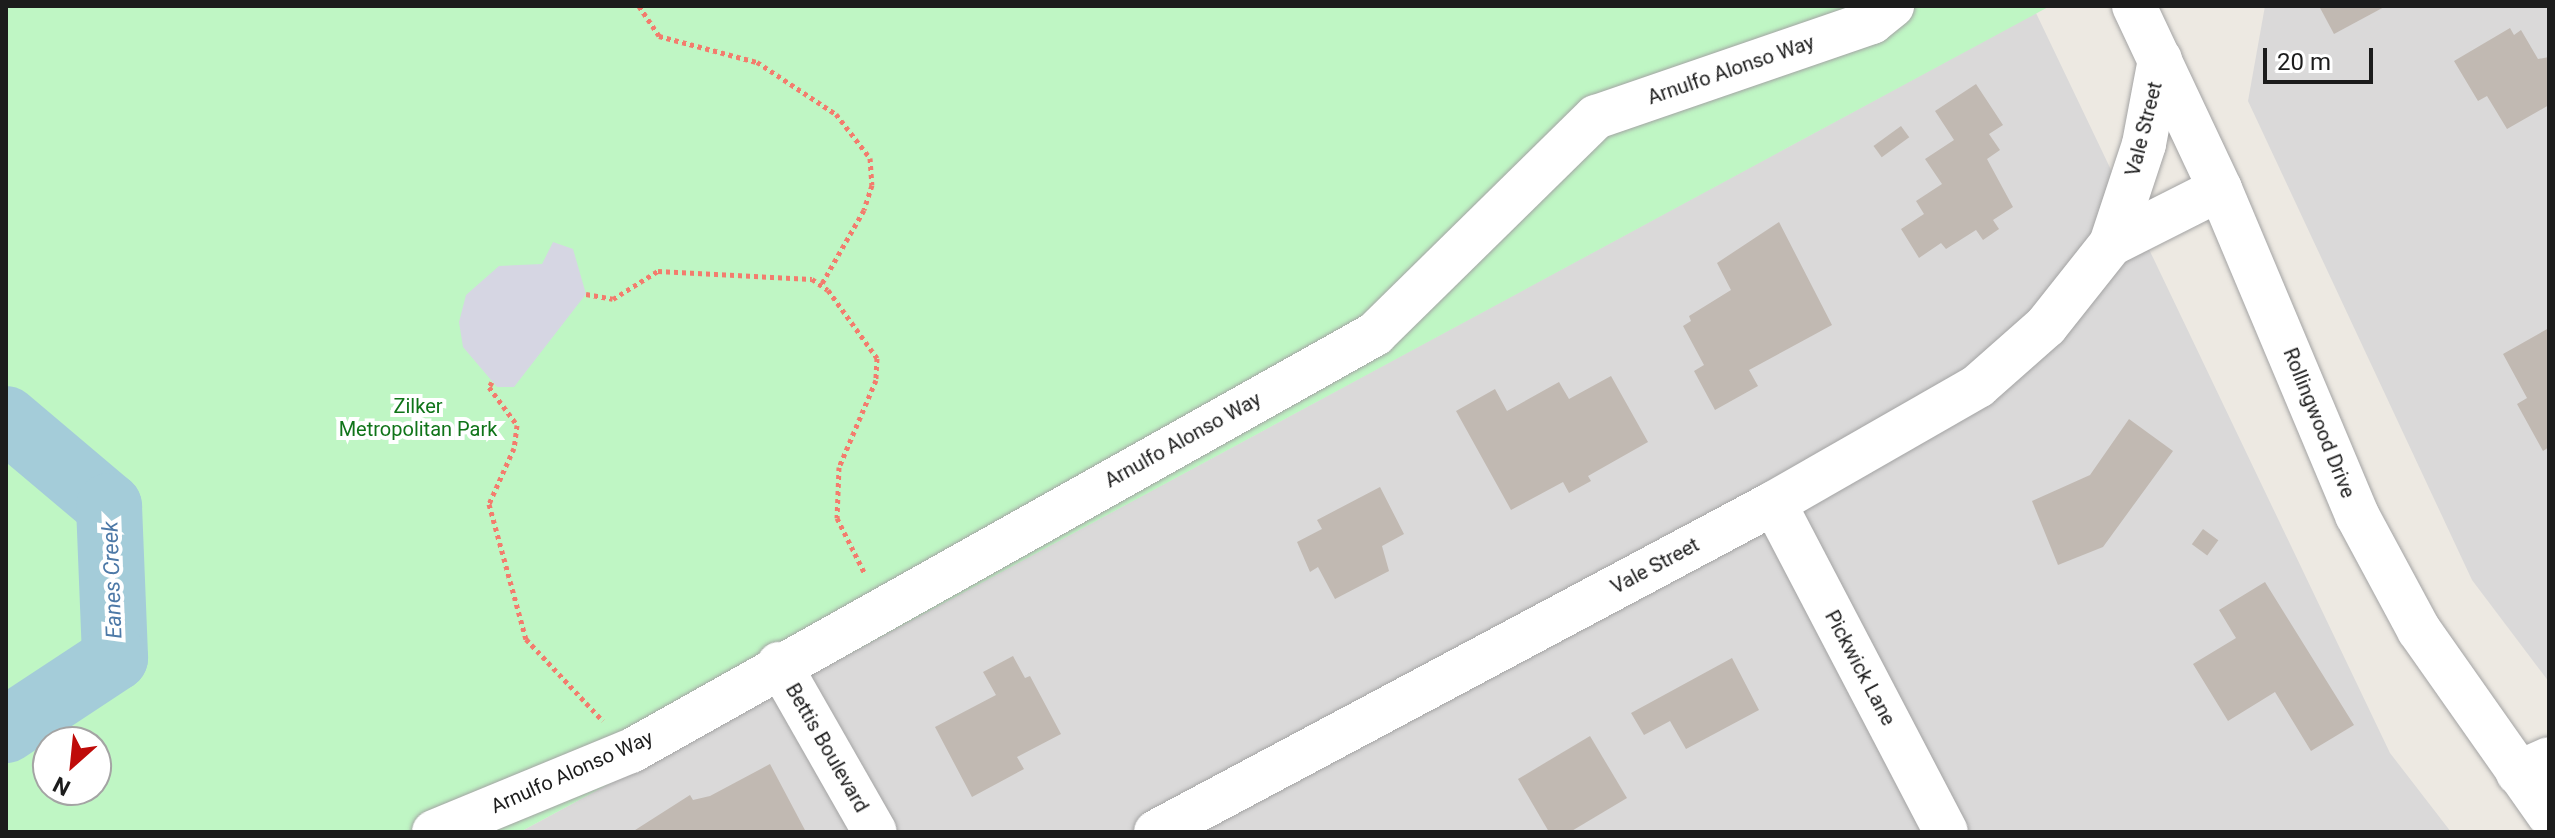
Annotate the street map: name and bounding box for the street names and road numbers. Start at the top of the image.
street label: Arnulfo Alonso Way [1644,30,1818,110]
street label: Vale Street [2121,79,2167,179]
street label: Rollingwood Drive [2278,345,2360,501]
street label: Arnulfo Alonso Way [1101,387,1265,493]
street label: Vale Street [1607,533,1703,599]
street label: Pickwick Lane [1820,606,1900,730]
street label: Bettis Boulevard [780,679,874,817]
street label: Arnulfo Alonso Way [487,725,657,819]

